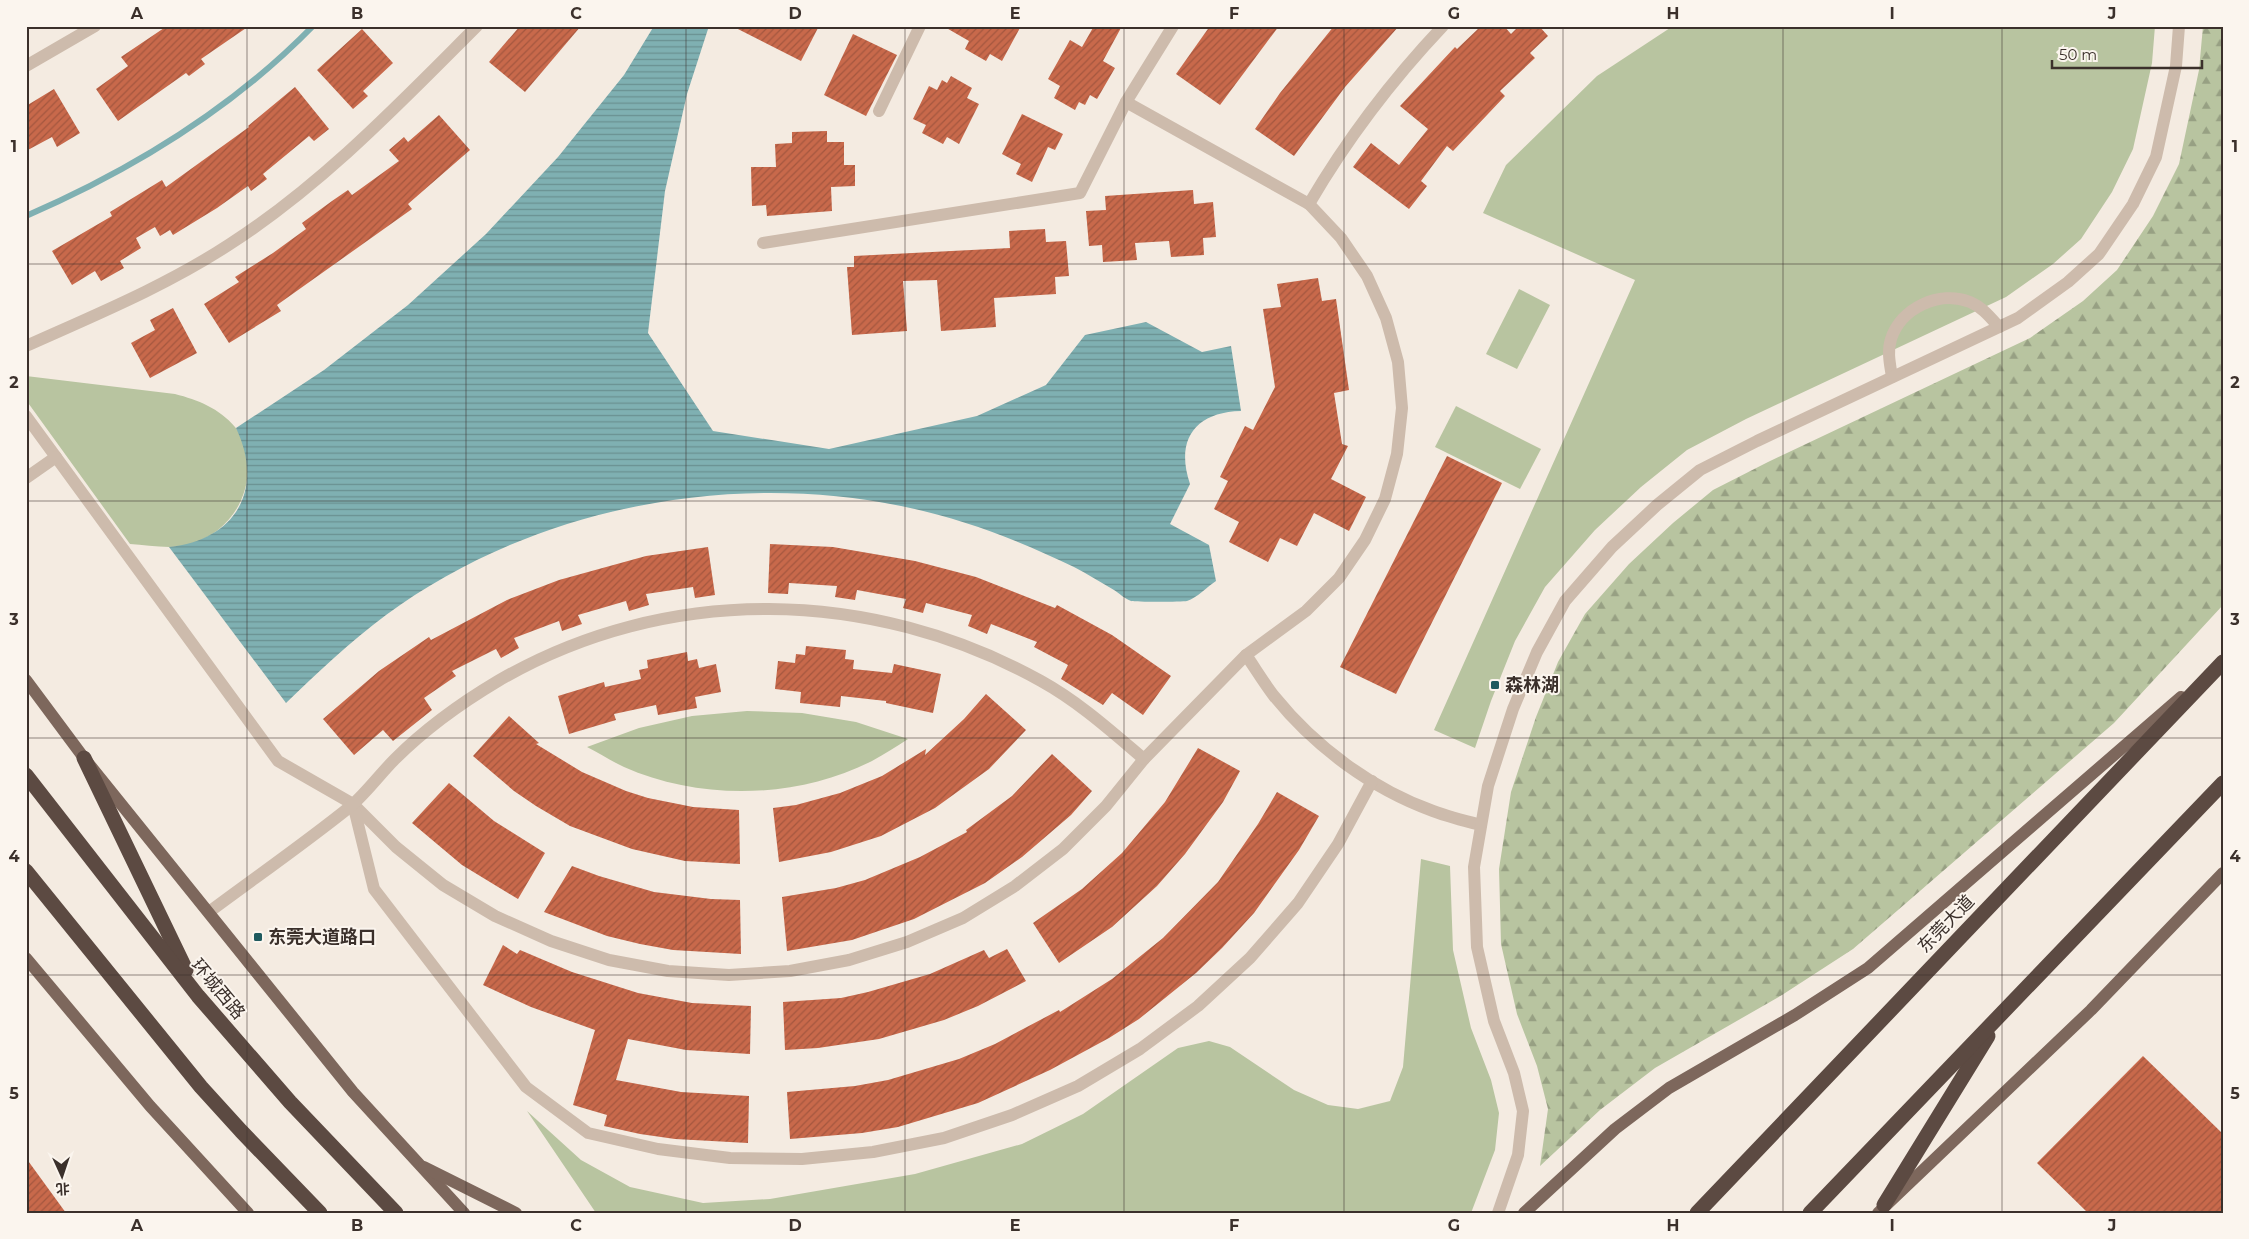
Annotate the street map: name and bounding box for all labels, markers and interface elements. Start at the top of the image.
text: A [130,4,144,23]
text: B [351,4,363,23]
text: C [570,4,582,23]
text: D [788,4,802,23]
text: E [1010,4,1020,23]
text: F [1229,4,1239,23]
text: G [1448,4,1460,23]
text: H [1667,4,1679,23]
text: I [1889,4,1895,23]
text: J [2107,4,2116,23]
scale bar [2052,38,2202,70]
text: 50 m [2059,45,2097,64]
text: 1 [11,137,17,156]
text: 1 [2232,137,2238,156]
text: 2 [9,373,19,392]
text: 2 [2230,373,2240,392]
text: 3 [8,610,19,629]
text: 3 [2229,610,2240,629]
place label: 森林湖 [1505,674,1559,696]
marker: 森林湖 [1489,679,1501,691]
text: 4 [8,847,20,866]
text: 4 [2229,847,2241,866]
street label: 东莞大道 [1913,890,1979,958]
place label: 东莞大道路口 [268,926,376,948]
marker: 东莞大道路口 [252,931,264,943]
street label: 环城西路 [186,954,250,1024]
text: 5 [9,1084,19,1103]
text: 5 [2230,1084,2240,1103]
north arrow [38,1152,88,1202]
text: 北 [55,1180,70,1198]
text: A [130,1216,144,1235]
text: B [351,1216,363,1235]
text: C [570,1216,582,1235]
text: D [788,1216,802,1235]
text: E [1010,1216,1020,1235]
text: F [1229,1216,1239,1235]
text: G [1448,1216,1460,1235]
text: H [1667,1216,1679,1235]
text: I [1889,1216,1895,1235]
text: J [2107,1216,2116,1235]

